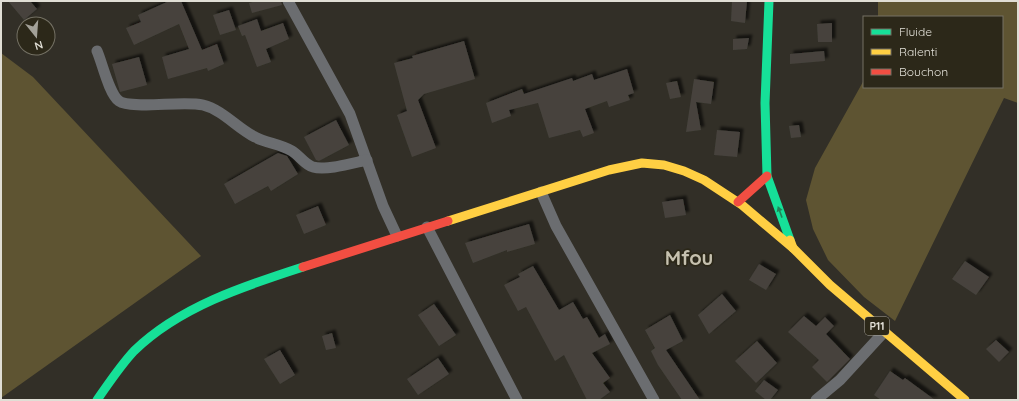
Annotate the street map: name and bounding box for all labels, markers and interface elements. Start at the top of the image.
north arrow [16,16,56,56]
legend [863,16,1003,88]
text: Fluide [899,24,932,39]
text: N [33,38,45,53]
text: Ralenti [899,44,937,59]
text: Bouchon [899,64,948,79]
one-way arrow [777,206,783,218]
district label: Mfou [665,245,713,270]
road number: P11 [865,317,889,335]

